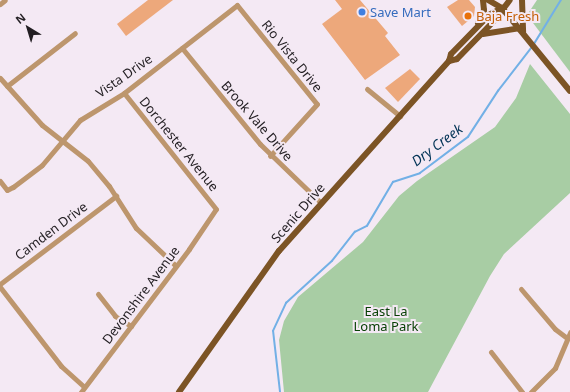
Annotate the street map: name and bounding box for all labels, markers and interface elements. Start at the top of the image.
place label: Save Mart [370,4,431,20]
marker: Save Mart [357,7,367,17]
north arrow [8,8,48,48]
place label: Baja Fresh [476,8,539,24]
text: N [12,9,28,27]
marker: Baja Fresh [463,11,473,21]
street label: Rio Vista Drive [258,17,326,95]
street label: Vista Drive [93,51,155,101]
street label: Brook Vale Drive [218,78,296,164]
street label: Dorchester Avenue [136,94,222,194]
water label: Dry Creek [408,120,466,170]
street label: Scenic Drive [268,180,328,246]
street label: Camden Drive [12,199,90,263]
street label: Devonshire Avenue [99,243,183,347]
park label: East La Loma Park [354,304,418,335]

